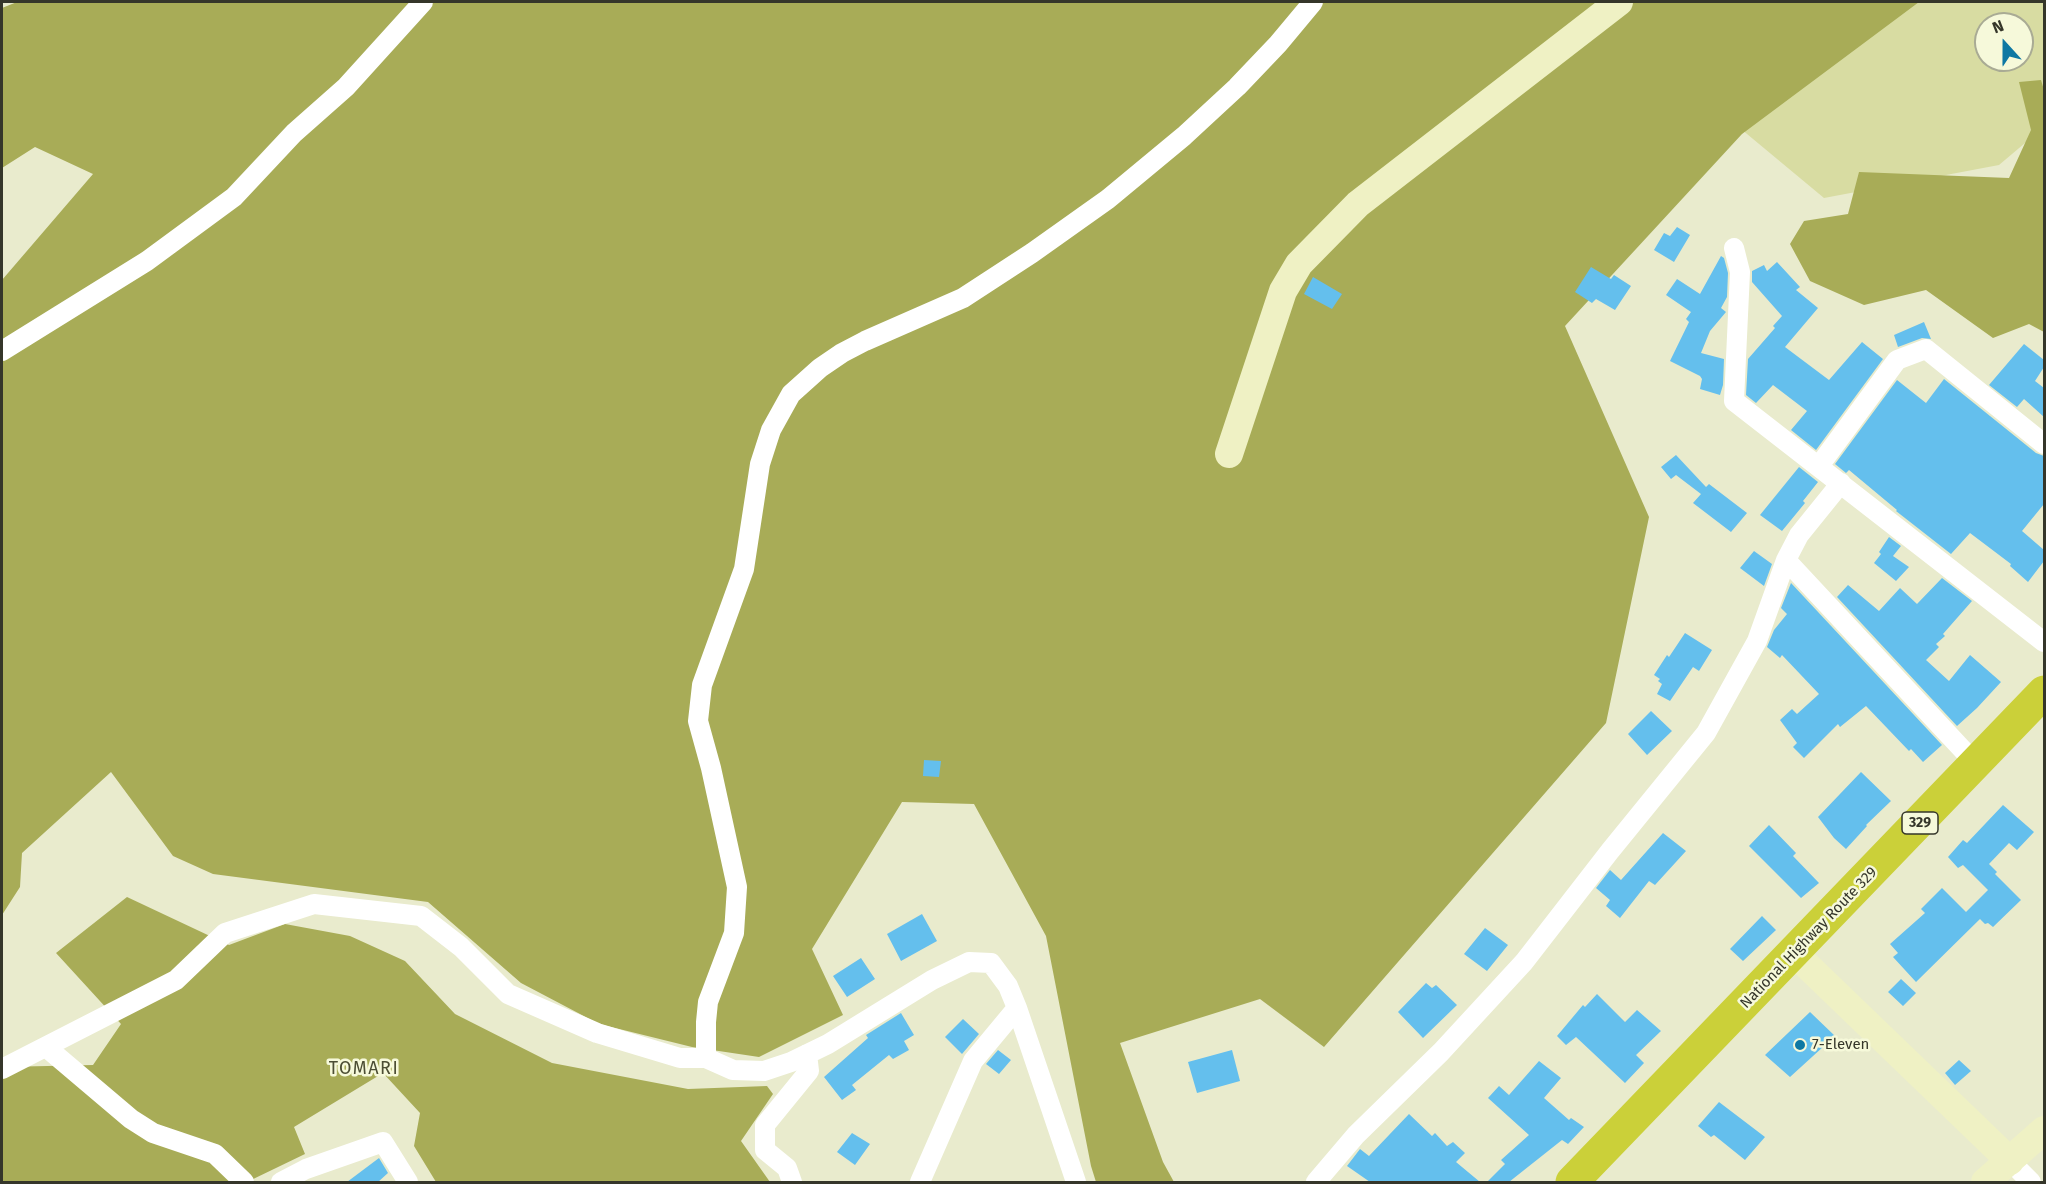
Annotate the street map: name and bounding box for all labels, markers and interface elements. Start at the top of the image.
north arrow [1974,12,2034,72]
text: N [1990,16,2006,37]
road number: 329 [1902,812,1938,834]
street label: National Highway Route 329 [1737,864,1881,1012]
place label: 7-Eleven [1812,1036,1869,1054]
marker: 7-Eleven [1793,1038,1807,1052]
district label: TOMARI [329,1058,399,1080]

